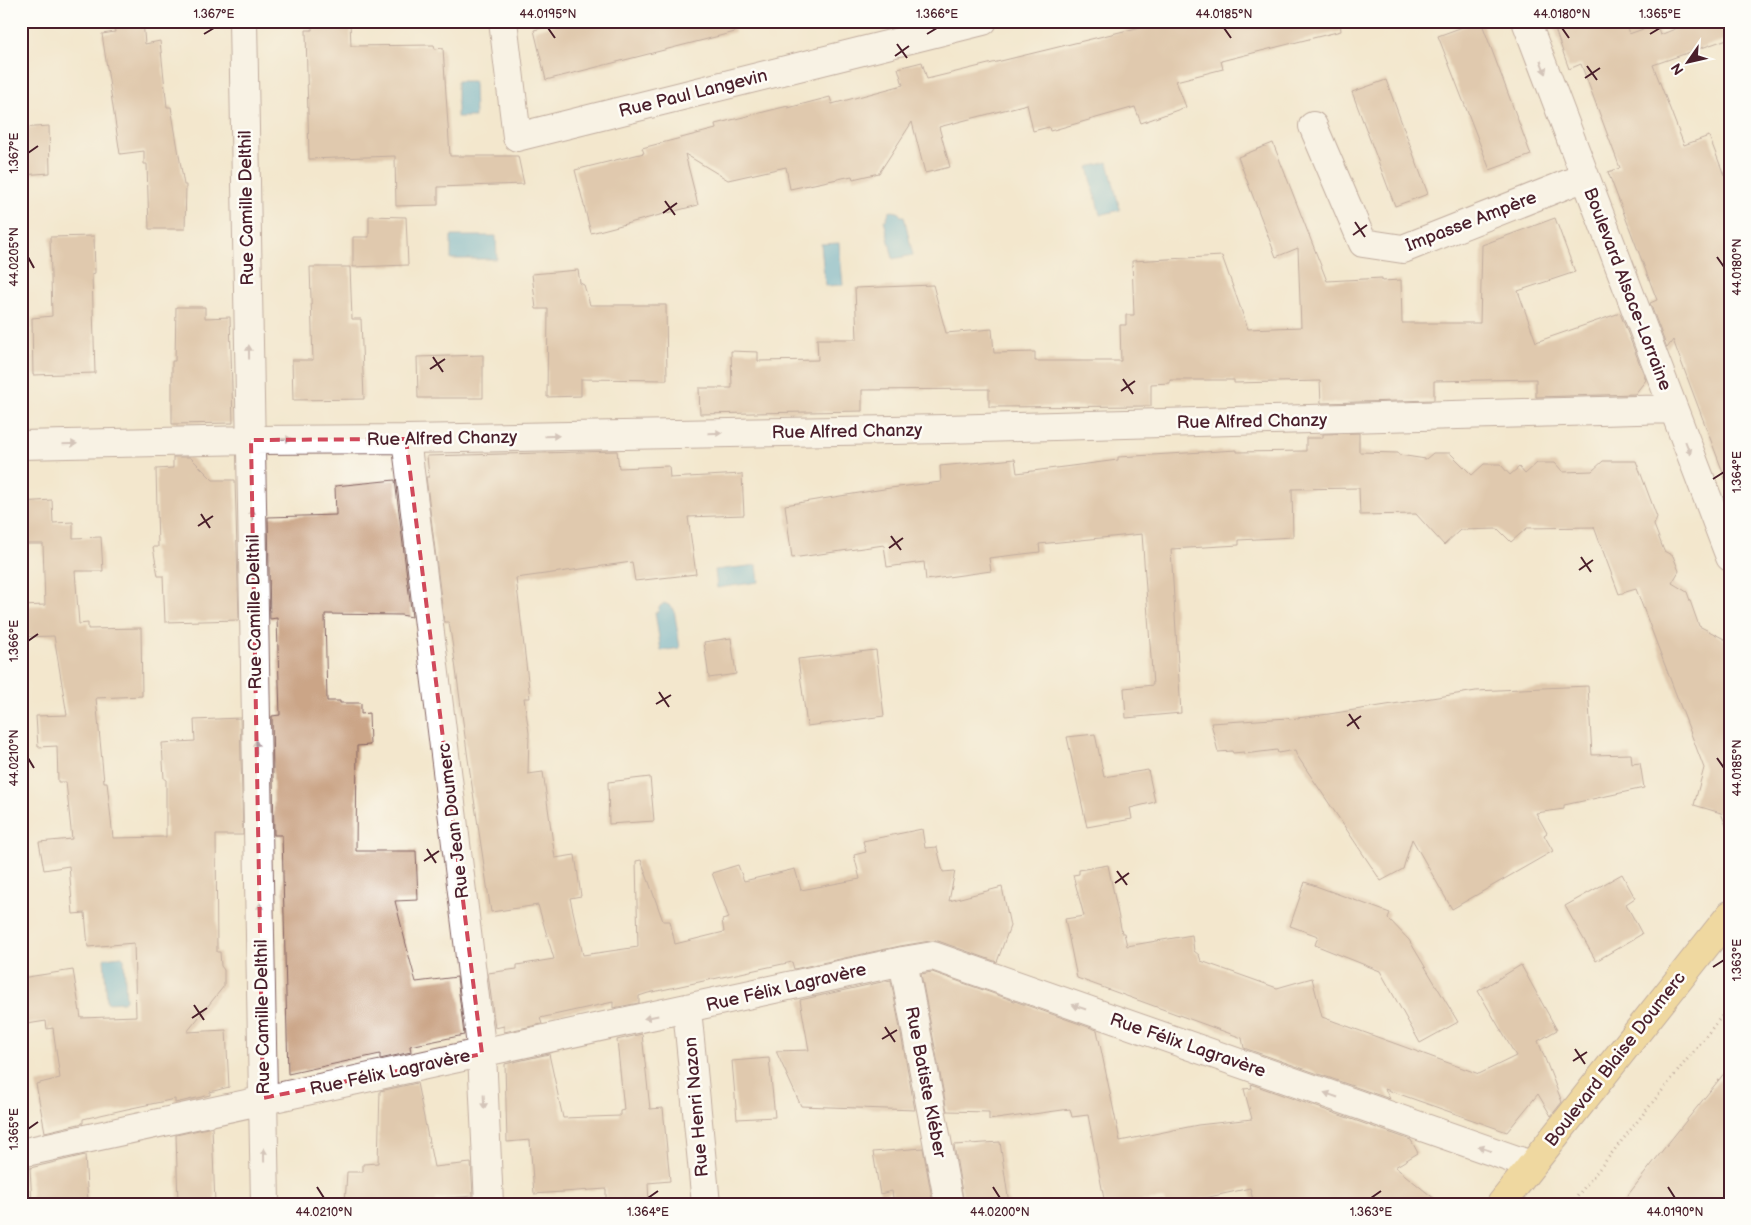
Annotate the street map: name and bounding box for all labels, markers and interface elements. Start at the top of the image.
text: 1.367°E [193,7,235,22]
text: 44.0195°N [520,7,576,22]
text: 1.366°E [916,7,958,22]
text: 44.0185°N [1196,7,1252,22]
text: 44.0180°N [1533,7,1591,22]
text: 1.365°E [1639,7,1681,22]
north arrow [1664,38,1714,88]
one-way arrow [1539,60,1547,75]
text: N [1668,60,1688,78]
street label: Rue Paul Langevin [617,65,770,122]
street label: Rue Camille Delthil [235,130,258,286]
text: 1.367°E [7,132,22,174]
street label: Boulevard Alsace-Lorraine [1579,185,1676,394]
street label: Impasse Ampère [1403,187,1540,256]
text: 44.0205°N [7,227,22,287]
text: 44.0180°N [1730,238,1745,296]
one-way arrow [245,344,253,360]
street label: Rue Alfred Chanzy [1176,410,1328,433]
street label: Rue Alfred Chanzy [771,420,923,443]
street label: Rue Alfred Chanzy [366,427,518,450]
one-way arrow [707,429,723,437]
one-way arrow [545,432,561,440]
one-way arrow [277,435,293,443]
one-way arrow [62,440,78,448]
one-way arrow [1684,441,1692,456]
text: 1.364°E [1730,451,1745,493]
one-way arrow [248,506,256,522]
street label: Rue Camille Delthil [243,534,266,690]
text: 1.366°E [7,620,22,662]
text: 44.0210°N [7,729,22,787]
one-way arrow [252,739,260,755]
text: 44.0185°N [1730,740,1745,796]
street label: Rue Jean Doumerc [434,742,473,900]
one-way arrow [255,901,263,917]
street label: Rue Camille Delthil [251,939,274,1095]
text: 1.363°E [1730,939,1745,981]
street label: Rue Félix Lagravère [704,959,869,1016]
street label: Boulevard Blaise Doumerc [1541,968,1690,1151]
one-way arrow [1071,1003,1086,1010]
street label: Rue Batiste Kléber [901,1005,951,1160]
street label: Rue Félix Lagravère [1107,1009,1269,1082]
one-way arrow [644,1013,659,1021]
street label: Rue Henri Nazon [680,1036,713,1178]
street label: Rue Félix Lagravère [308,1045,473,1100]
one-way arrow [1324,1091,1339,1098]
one-way arrow [480,1095,488,1111]
text: 1.365°E [7,1108,22,1150]
one-way arrow [1477,1145,1492,1152]
one-way arrow [260,1147,268,1163]
text: 44.0210°N [295,1205,353,1220]
text: 1.364°E [627,1205,669,1220]
text: 44.0200°N [970,1205,1030,1220]
text: 1.363°E [1350,1205,1392,1220]
text: 44.0190°N [1646,1205,1704,1220]

